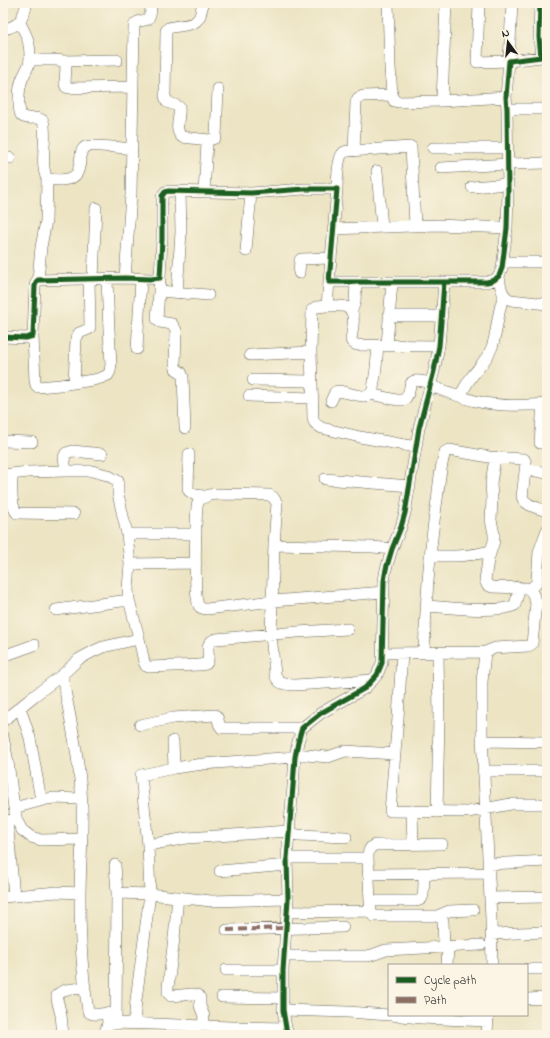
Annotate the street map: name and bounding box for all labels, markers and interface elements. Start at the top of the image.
north arrow [488,22,528,62]
text: N [500,25,511,42]
legend [388,964,528,1016]
text: Cycle path [424,972,476,991]
text: Path [424,992,447,1010]

